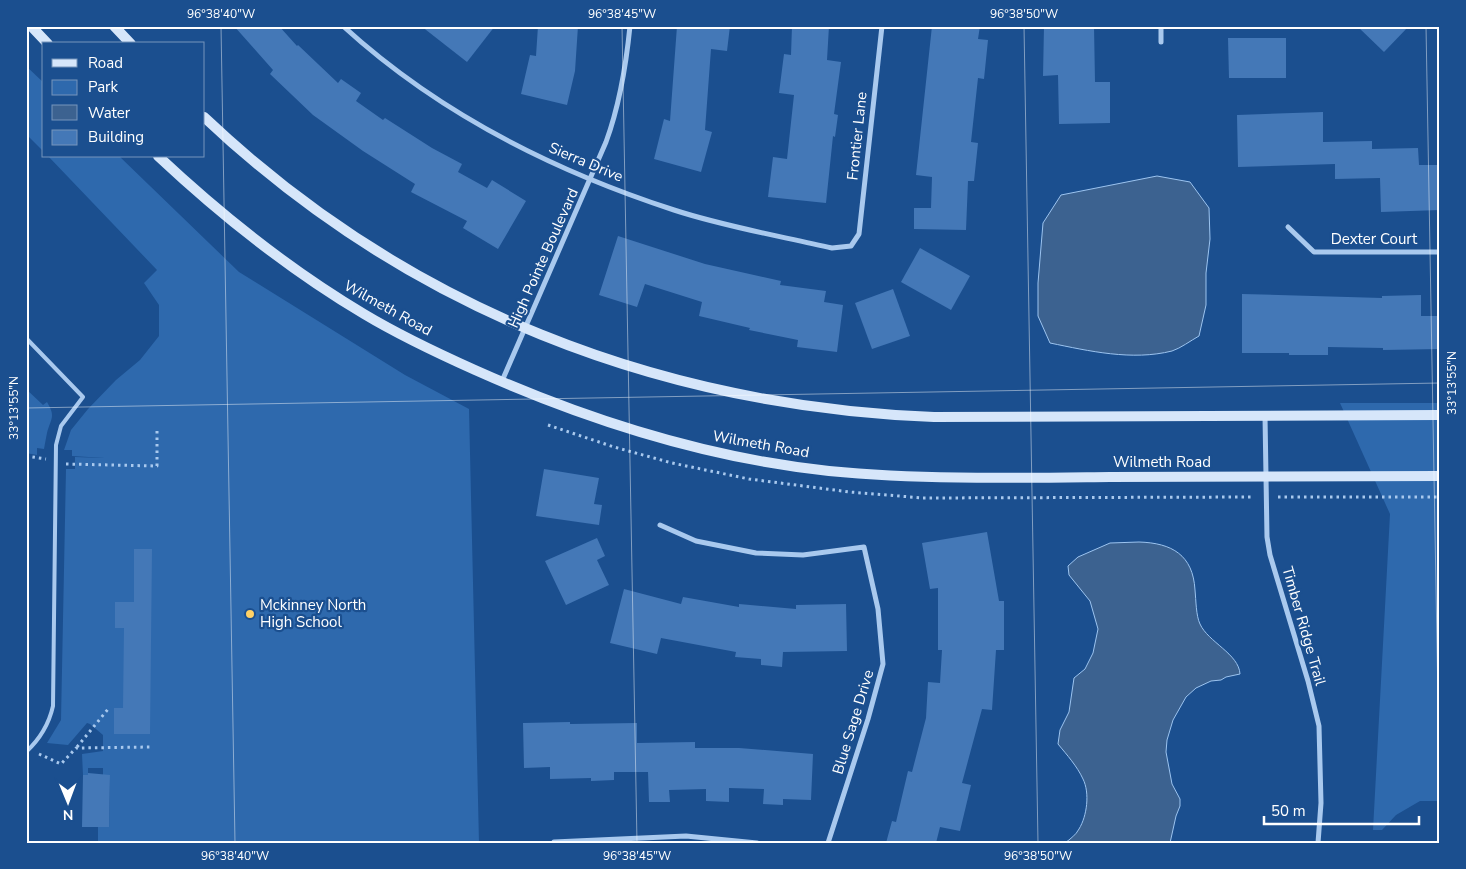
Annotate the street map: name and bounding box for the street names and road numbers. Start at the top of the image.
street label: Frontier Lane [842,91,872,181]
street label: Sierra Drive [546,137,626,187]
street label: High Pointe Boulevard [503,185,583,331]
street label: Dexter Court [1331,229,1418,249]
street label: Wilmeth Road [340,276,436,340]
street label: Wilmeth Road [711,426,811,462]
street label: Wilmeth Road [1113,452,1211,472]
street label: Timber Ridge Trail [1277,564,1331,689]
street label: Blue Sage Drive [828,667,878,777]

